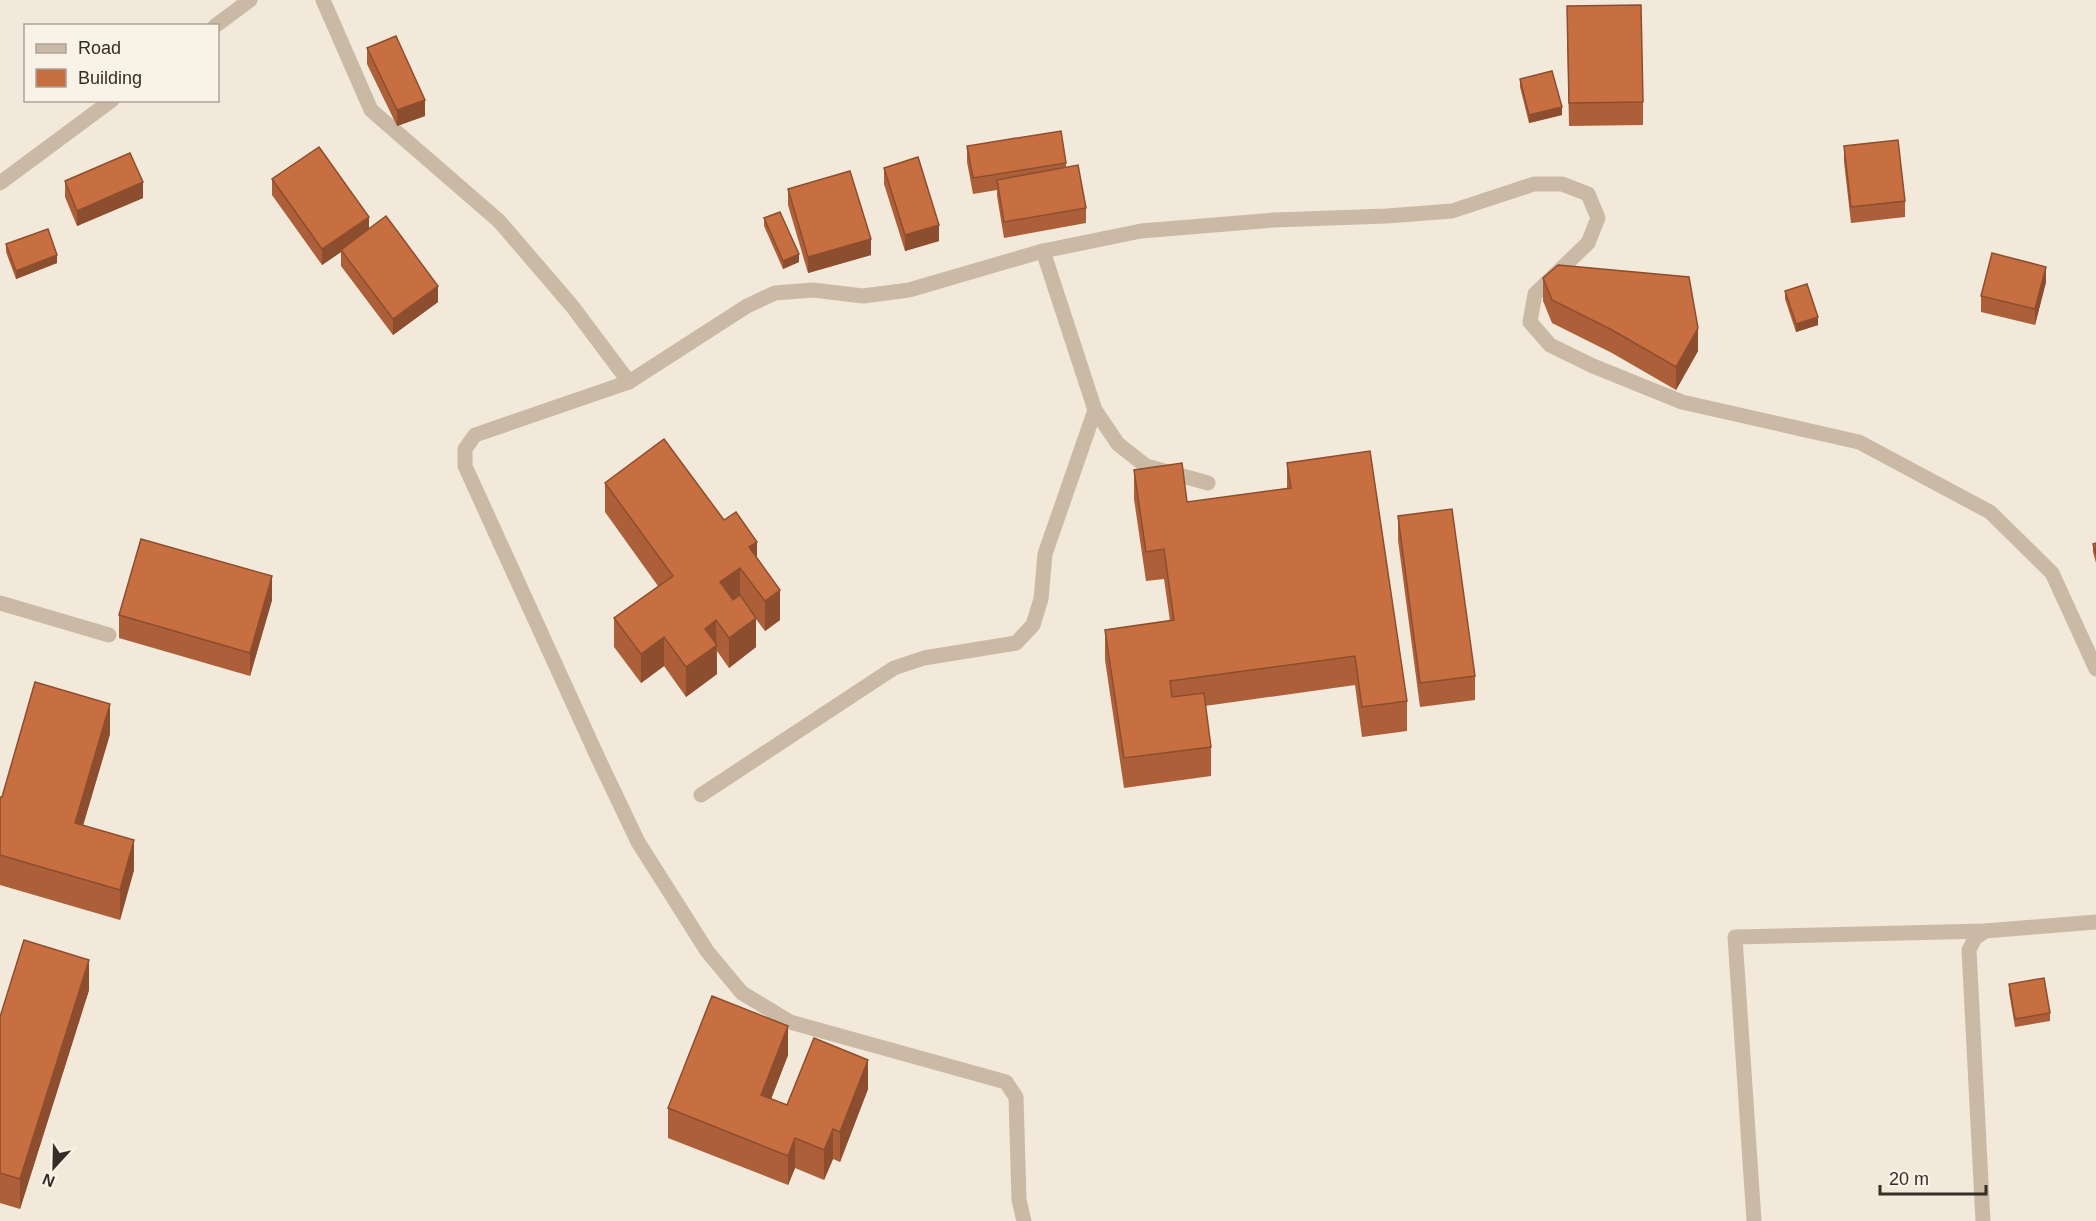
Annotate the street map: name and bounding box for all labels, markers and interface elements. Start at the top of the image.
legend [24,24,219,102]
text: Road [78,38,121,58]
text: Building [78,68,142,88]
north arrow [24,1137,84,1197]
scale bar [1880,1158,1986,1196]
text: 20 m [1889,1169,1929,1189]
text: N [40,1170,57,1190]

